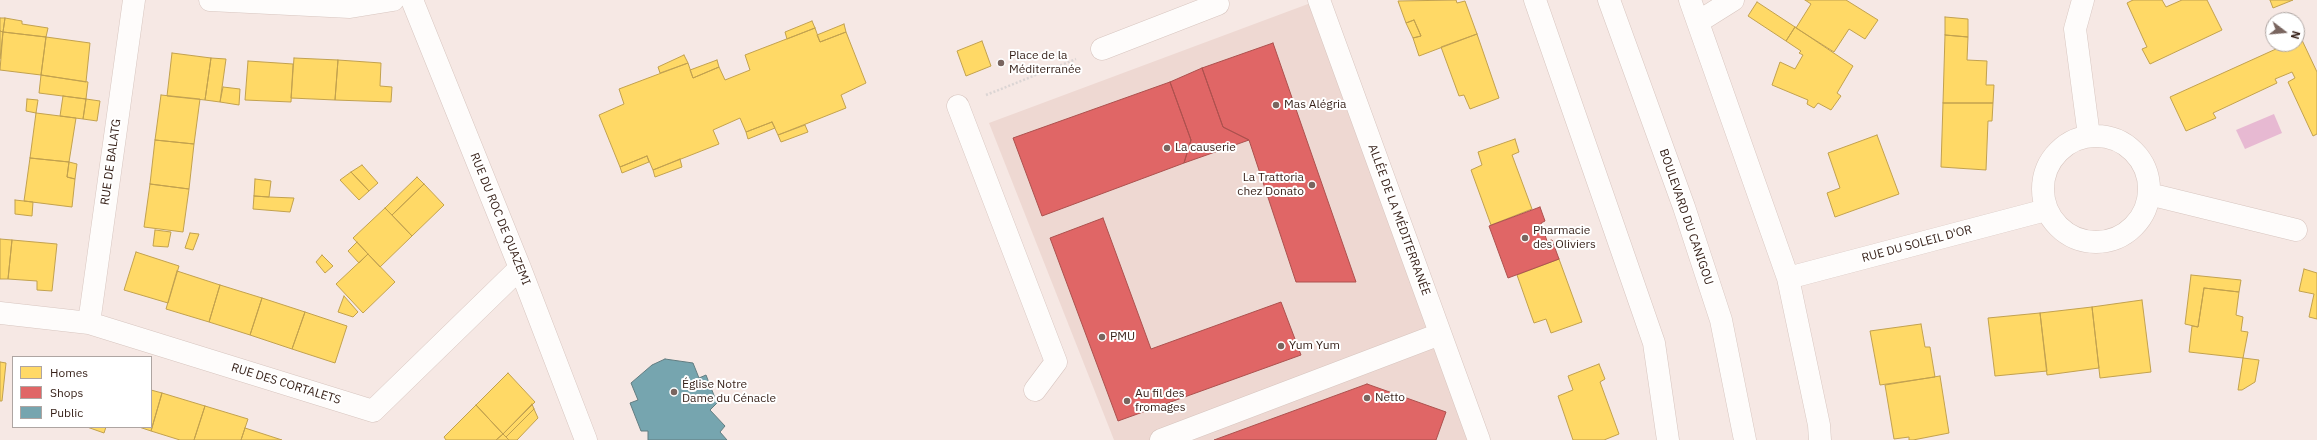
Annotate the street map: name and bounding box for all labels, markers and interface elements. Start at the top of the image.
north arrow [2265,12,2305,52]
text: N [2288,29,2303,41]
place label: Place de la Méditerranée [1009,49,1081,77]
marker: Place de la Méditerranée [996,58,1006,68]
place label: Mas Alégria [1284,98,1347,112]
marker: Mas Alégria [1271,100,1281,110]
street label: RUE DE BALATG [98,118,124,206]
place label: La causerie [1175,141,1236,155]
street label: ALLÉE DE LA MÉDITERRANÉE [1365,142,1433,298]
marker: La causerie [1162,143,1172,153]
street label: BOULEVARD DU CANIGOU [1656,147,1716,287]
street label: RUE DU ROC DE QUAZEMI [467,151,533,287]
place label: La Trattoria chez Donato [1237,171,1304,199]
marker: La Trattoria chez Donato [1307,180,1317,190]
street label: RUE DU SOLEIL D'OR [1860,222,1974,266]
place label: Pharmacie des Oliviers [1533,224,1596,252]
marker: Pharmacie des Oliviers [1520,233,1530,243]
place label: PMU [1110,330,1135,344]
marker: PMU [1097,332,1107,342]
place label: Yum Yum [1289,339,1340,353]
marker: Yum Yum [1276,341,1286,351]
legend [12,356,152,428]
street label: RUE DES CORTALETS [229,360,343,408]
text: Homes [50,365,88,380]
place label: Église Notre Dame du Cénacle [682,378,776,406]
text: Shops [50,385,83,400]
marker: Église Notre Dame du Cénacle [669,387,679,397]
place label: Au fil des fromages [1135,387,1186,415]
place label: Netto [1375,391,1405,405]
marker: Netto [1362,393,1372,403]
marker: Au fil des fromages [1122,396,1132,406]
text: Public [50,405,83,420]

